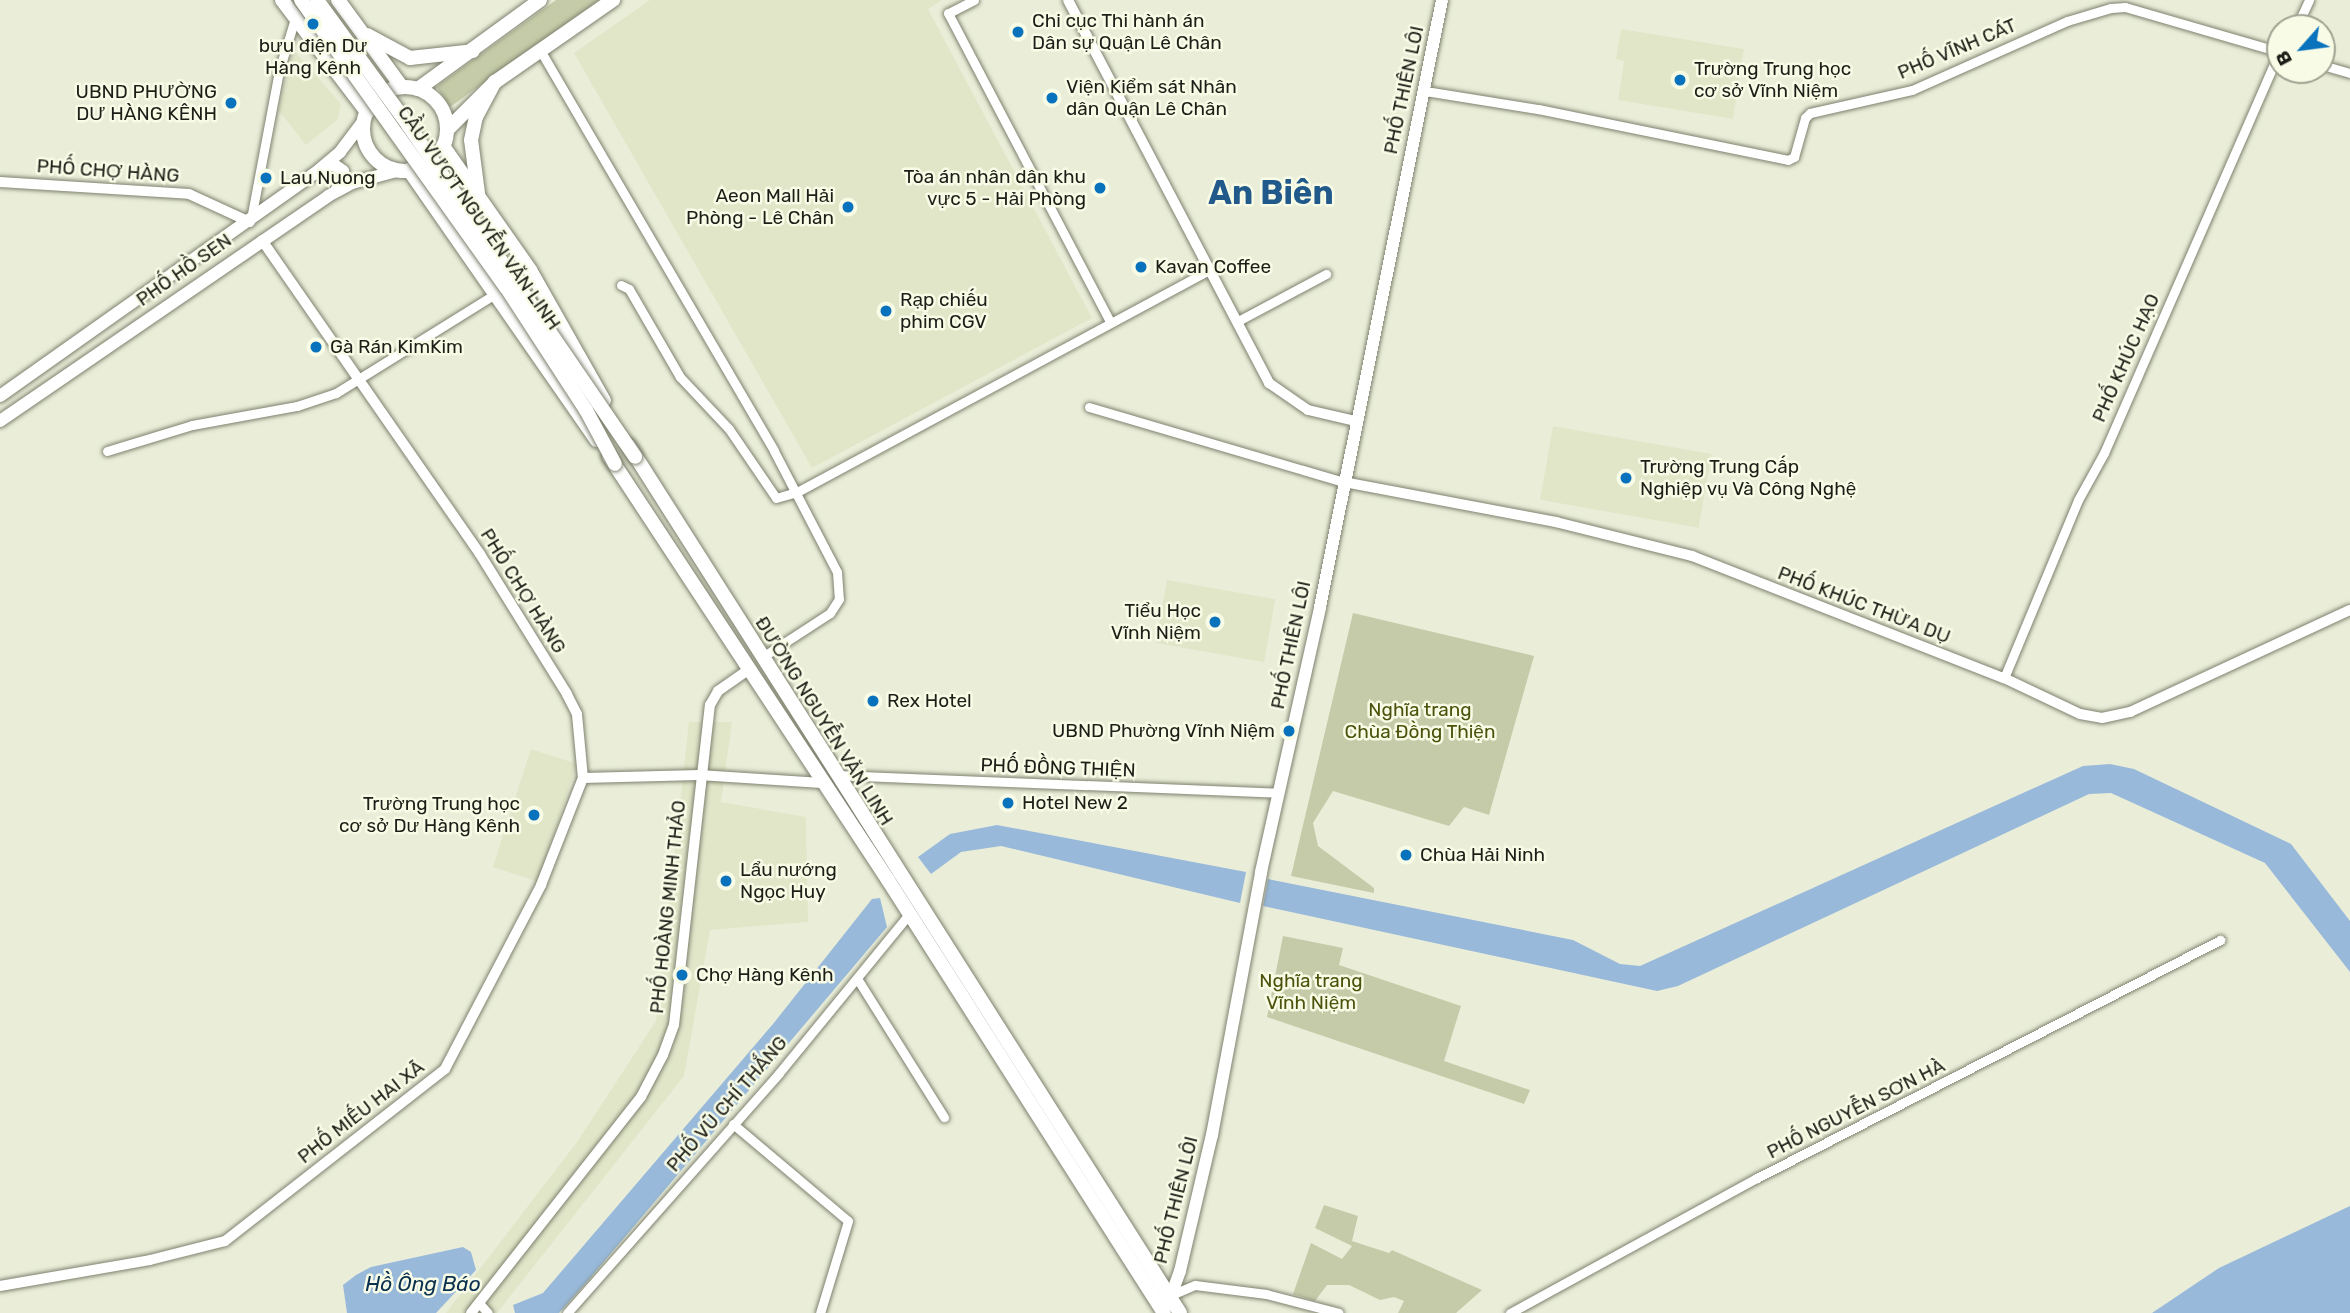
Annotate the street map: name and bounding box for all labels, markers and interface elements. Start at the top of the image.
place label: Chi cục Thi hành án Dân sự Quận Lê Chân [1032,10,1222,54]
street label: PHỐ VĨNH CÁT [1894,14,2020,84]
north arrow [2266,14,2336,84]
marker: bưu điện Dư Hàng Kênh [305,16,321,32]
marker: Chi cục Thi hành án Dân sự Quận Lê Chân [1010,24,1026,40]
street label: PHỐ THIÊN LÔI [1379,24,1429,156]
place label: bưu điện Dư Hàng Kênh [259,35,367,79]
text: B [2270,47,2297,69]
place label: Trường Trung học cơ sở Vĩnh Niệm [1694,58,1852,102]
marker: Trường Trung học cơ sở Vĩnh Niệm [1672,72,1688,88]
place label: Viện Kiểm sát Nhân dân Quận Lê Chân [1066,76,1237,120]
place label: UBND PHƯỜNG DƯ HÀNG KÊNH [76,81,217,125]
marker: Viện Kiểm sát Nhân dân Quận Lê Chân [1044,90,1060,106]
marker: UBND PHƯỜNG DƯ HÀNG KÊNH [223,95,239,111]
street label: CẦU VƯỢT NGUYỄN VĂN LINH [392,101,566,335]
street label: PHỐ CHỢ HÀNG [36,155,180,187]
place label: Tòa án nhân dân khu vực 5 - Hải Phòng [904,166,1086,210]
place label: Lau Nuong [280,167,376,189]
marker: Lau Nuong [258,170,274,186]
district label: An Biên [1208,173,1334,213]
marker: Tòa án nhân dân khu vực 5 - Hải Phòng [1092,180,1108,196]
place label: Aeon Mall Hải Phòng - Lê Chân [686,185,834,229]
marker: Aeon Mall Hải Phòng - Lê Chân [840,199,856,215]
street label: PHỐ HỒ SEN [132,229,236,311]
place label: Kavan Coffee [1155,256,1271,278]
marker: Kavan Coffee [1133,259,1149,275]
place label: Rạp chiếu phim CGV [900,289,988,333]
street label: PHỐ KHÚC HẠO [2088,290,2164,426]
marker: Rạp chiếu phim CGV [878,303,894,319]
place label: Gà Rán KimKim [330,336,463,358]
marker: Gà Rán KimKim [308,339,324,355]
place label: Trường Trung Cấp Nghiệp vụ Và Công Nghệ [1640,456,1857,500]
marker: Trường Trung Cấp Nghiệp vụ Và Công Nghệ [1618,470,1634,486]
street label: PHỐ CHỢ HÀNG [475,524,571,658]
street label: PHỐ KHÚC THỪA DỤ [1774,561,1954,649]
street label: PHỐ THIÊN LÔI [1266,579,1316,711]
place label: Tiểu Học Vĩnh Niệm [1111,600,1201,644]
street label: ĐƯỜNG NGUYỄN VĂN LINH [750,612,898,830]
marker: Tiểu Học Vĩnh Niệm [1207,614,1223,630]
place label: Rex Hotel [887,690,972,712]
marker: Rex Hotel [865,693,881,709]
park label: Nghĩa trang Chùa Đồng Thiện [1344,699,1496,743]
place label: UBND Phường Vĩnh Niệm [1051,720,1275,742]
marker: UBND Phường Vĩnh Niệm [1281,723,1297,739]
street label: PHỐ ĐỒNG THIỆN [980,754,1136,782]
place label: Hotel New 2 [1022,792,1128,814]
place label: Trường Trung học cơ sở Dư Hàng Kênh [339,793,520,837]
marker: Hotel New 2 [1000,795,1016,811]
street label: PHỐ HOÀNG MINH THẢO [645,799,691,1015]
marker: Trường Trung học cơ sở Dư Hàng Kênh [526,807,542,823]
place label: Chùa Hải Ninh [1420,844,1545,866]
marker: Chùa Hải Ninh [1398,847,1414,863]
place label: Lẩu nướng Ngọc Huy [740,859,837,903]
marker: Lẩu nướng Ngọc Huy [718,873,734,889]
place label: Chợ Hàng Kênh [696,964,833,986]
marker: Chợ Hàng Kênh [674,967,690,983]
park label: Nghĩa trang Vĩnh Niệm [1259,970,1363,1014]
street label: PHỐ VŨ CHÍ THẮNG [662,1031,792,1177]
street label: PHỐ NGUYỄN SƠN HÀ [1763,1054,1949,1164]
street label: PHỐ MIẾU HAI XÃ [293,1056,429,1168]
street label: PHỐ THIÊN LÔI [1149,1134,1203,1266]
water label: Hồ Ông Báo [365,1271,481,1297]

